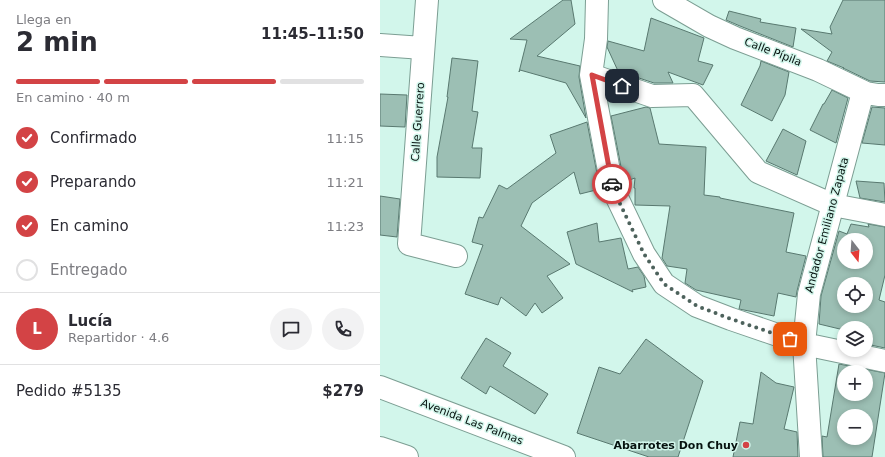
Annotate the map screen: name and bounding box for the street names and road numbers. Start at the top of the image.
street label: Calle Pípila [743,35,803,69]
street label: Calle Guerrero [409,82,427,162]
street label: Andador Emiliano Zapata [803,156,851,294]
street label: Avenida Las Palmas [419,396,525,448]

